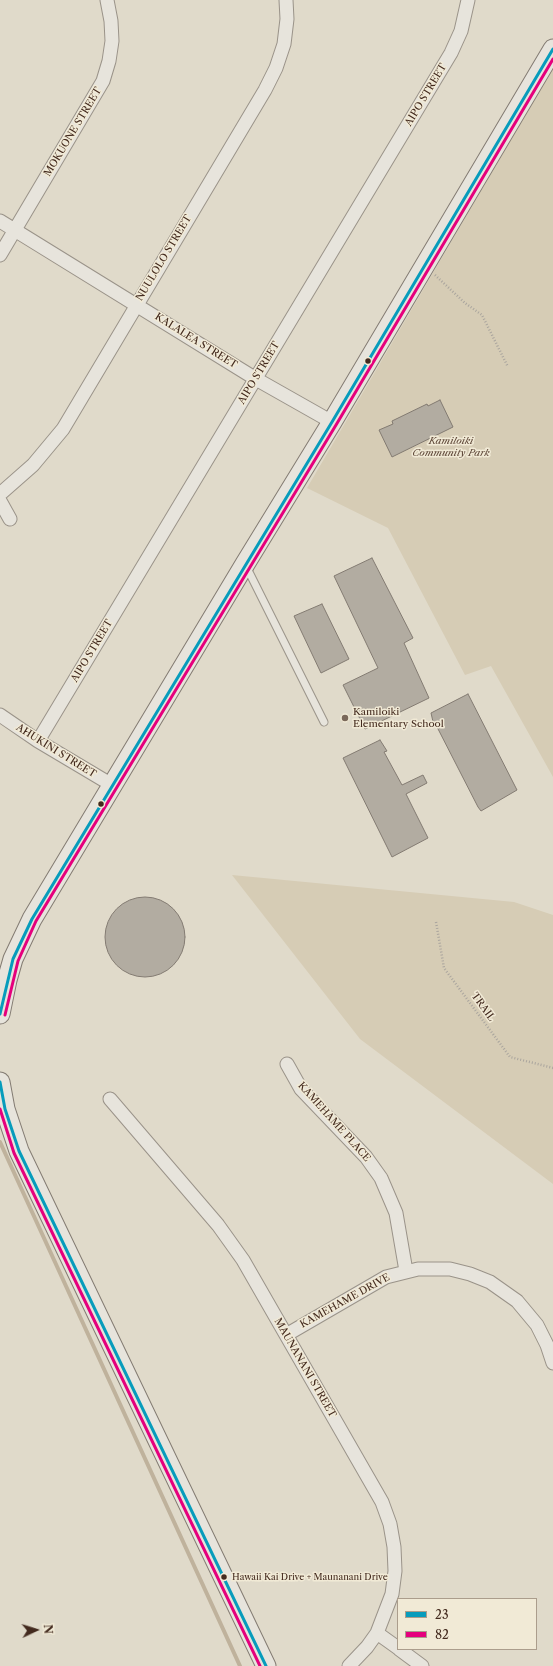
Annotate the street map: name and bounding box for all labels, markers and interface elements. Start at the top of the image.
street label: AIPO STREET [403,62,449,128]
street label: MOKUONE STREET [42,85,104,179]
street label: NUULOLO STREET [134,213,194,303]
street label: KALALEA STREET [153,311,239,371]
street label: AIPO STREET [236,340,282,406]
unlabelled marker [363,356,373,366]
park label: Kamiloiki Community Park [412,435,490,458]
street label: AIPO STREET [69,618,115,684]
place label: Kamiloiki Elementary School [353,706,444,730]
marker: Kamiloiki Elementary School [340,713,350,723]
street label: AHUKINI STREET [14,722,98,780]
unlabelled marker [96,799,106,809]
street label: TRAIL [469,990,497,1024]
street label: KAMEHAME PLACE [295,1080,373,1164]
street label: KAMEHAME DRIVE [298,1271,392,1331]
street label: MAUNANANI STREET [272,1316,338,1420]
marker: Hawaii Kai Drive + Maunanani Drive [219,1572,229,1582]
place label: Hawaii Kai Drive + Maunanani Drive [232,1572,388,1582]
legend [397,1598,537,1650]
text: 23 [435,1607,449,1622]
north arrow [16,1610,56,1650]
text: N [41,1624,55,1634]
text: 82 [435,1627,449,1642]

